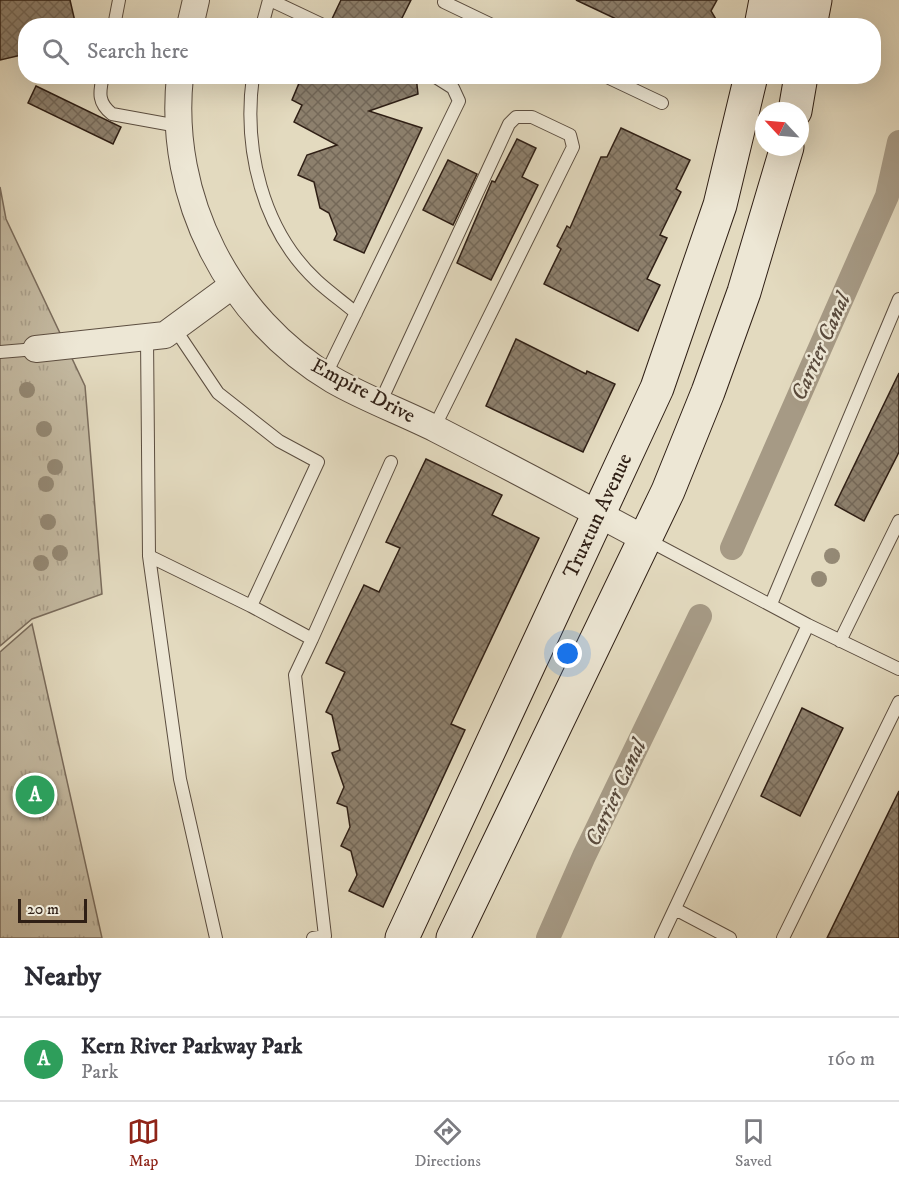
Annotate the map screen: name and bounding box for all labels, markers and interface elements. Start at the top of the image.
search box [18,18,881,84]
icon: search [39,35,72,68]
text: Search here [87,38,189,65]
north arrow [755,102,809,156]
water label: Carrier Canal [785,287,858,405]
street label: Empire Drive [306,353,420,429]
street label: Truxtun Avenue [558,449,638,583]
your location [553,639,582,668]
water label: Carrier Canal [579,733,653,851]
pin: A [15,772,54,818]
scale bar [18,896,87,924]
text: 20 m [27,899,59,919]
text: Nearby [24,961,101,994]
text: Kern River Parkway Park [81,1033,302,1060]
text: A [37,1047,50,1072]
text: 160 m [827,1047,875,1072]
text: Park [81,1060,118,1085]
tab: Map [127,1115,160,1171]
tab: Directions [414,1115,481,1171]
tab: Saved [735,1115,772,1171]

